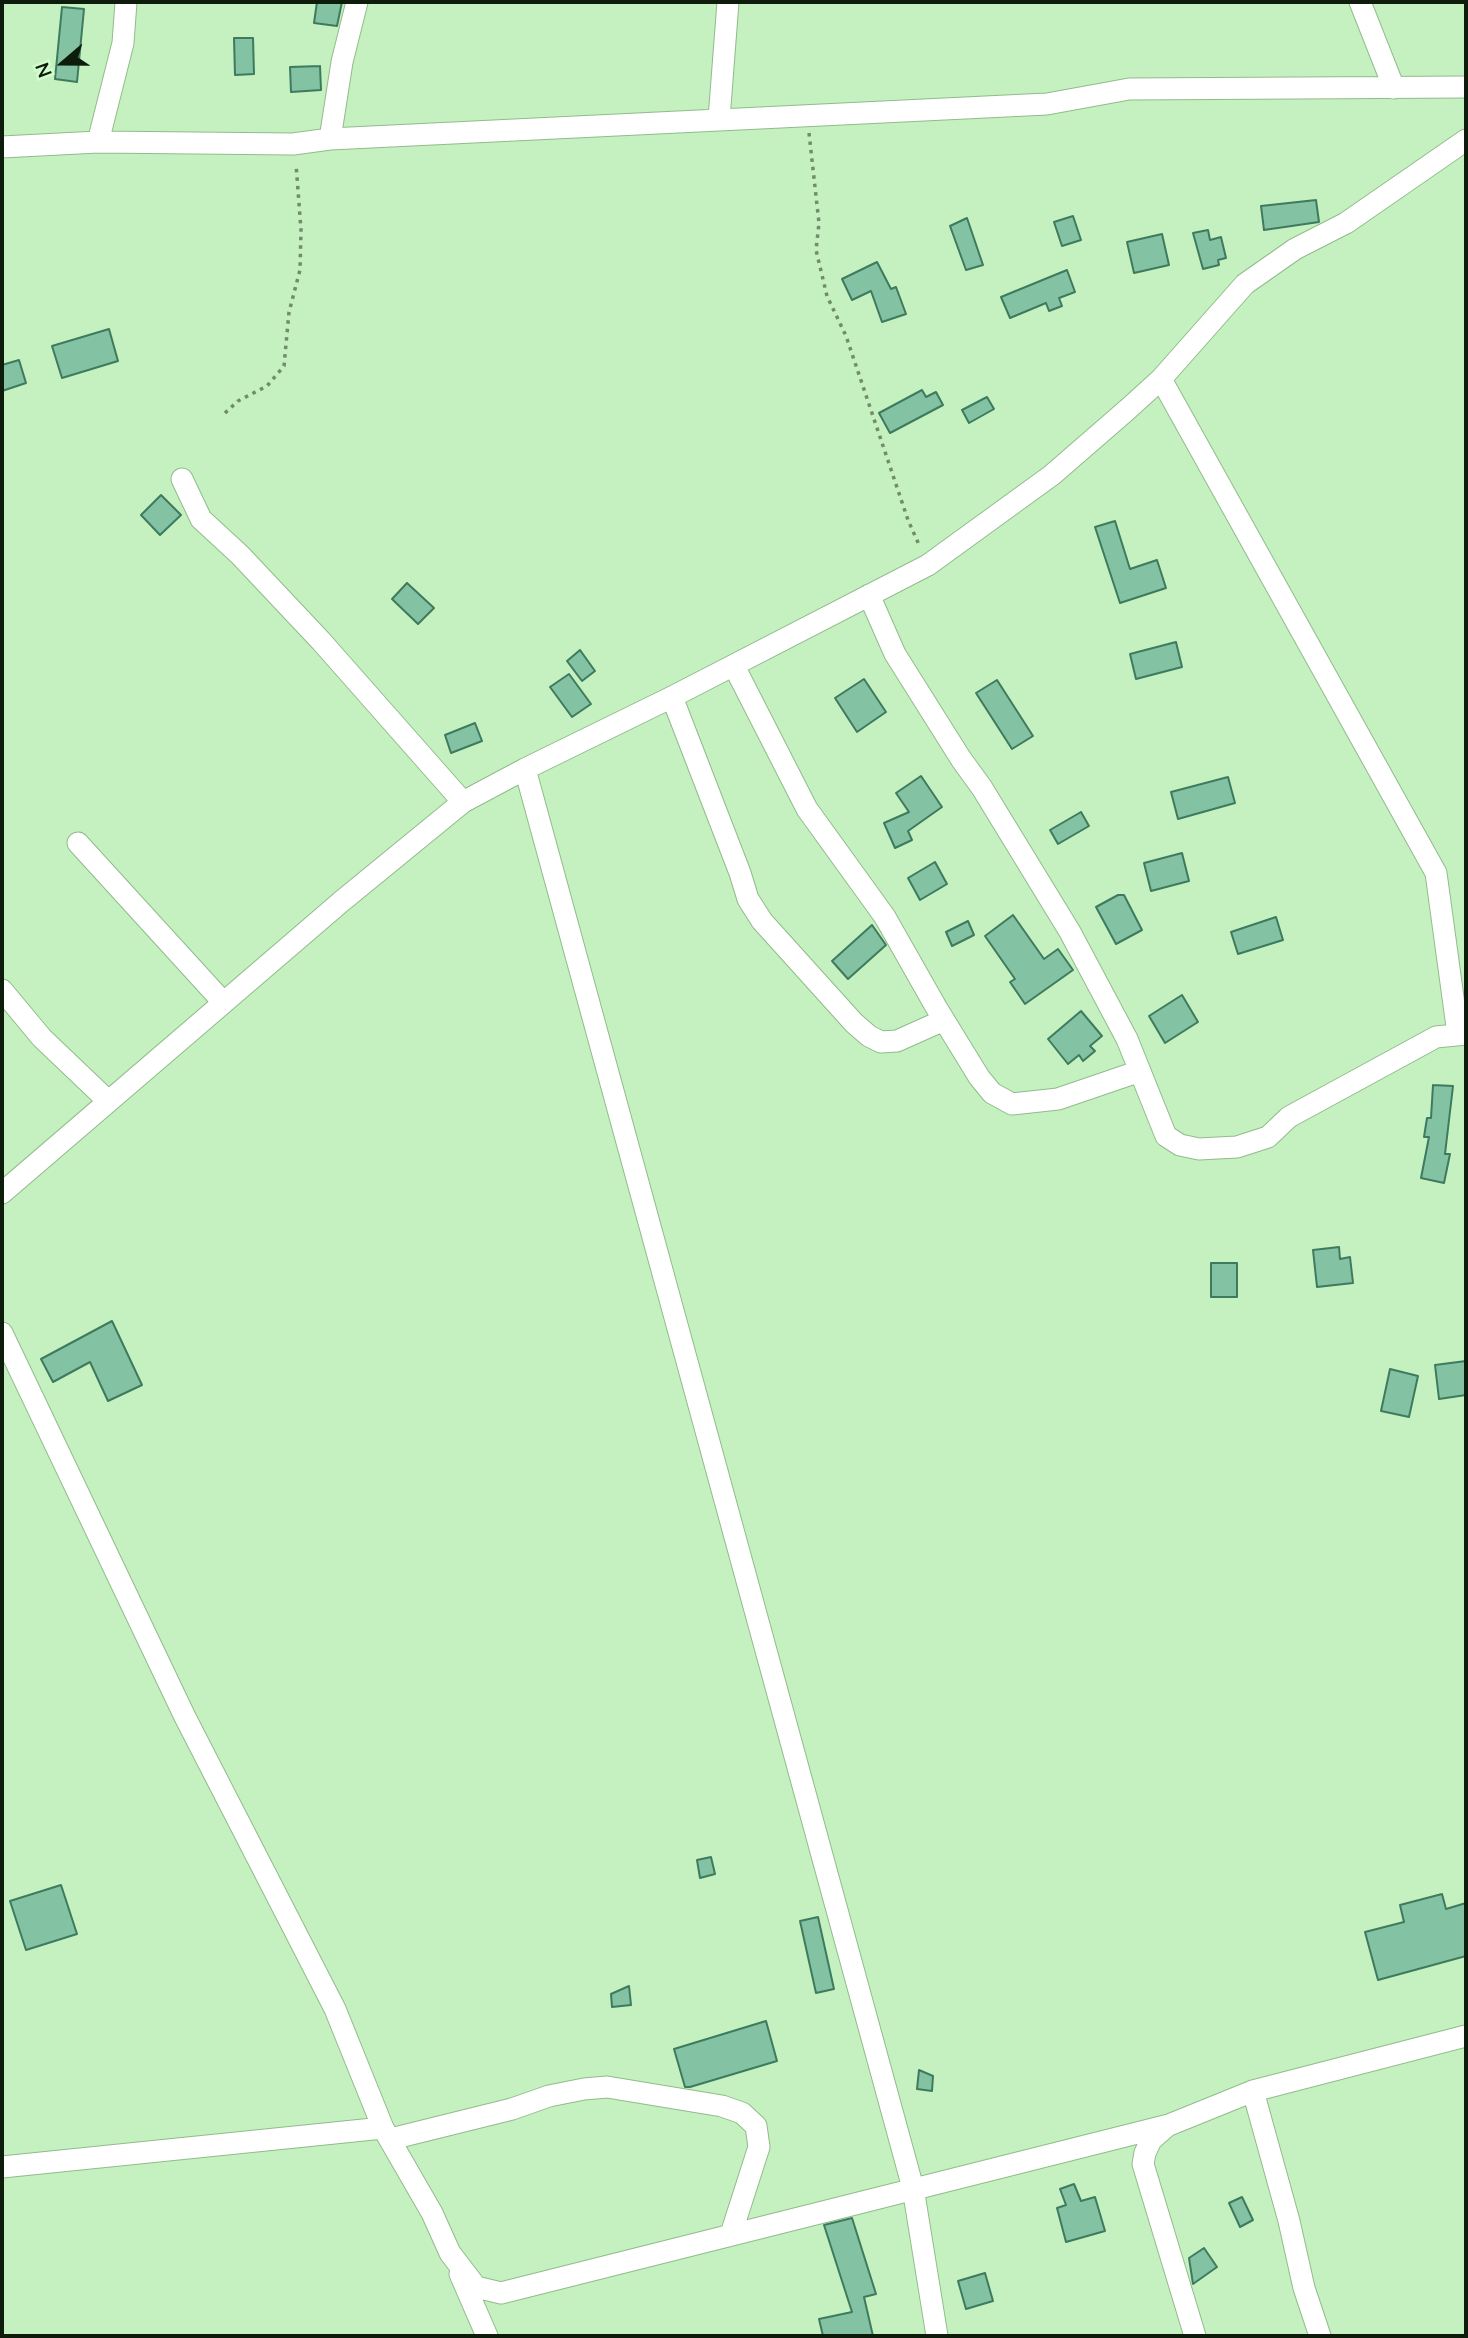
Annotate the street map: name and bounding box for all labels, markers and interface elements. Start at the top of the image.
north arrow [28,28,98,98]
text: N [30,59,57,81]

